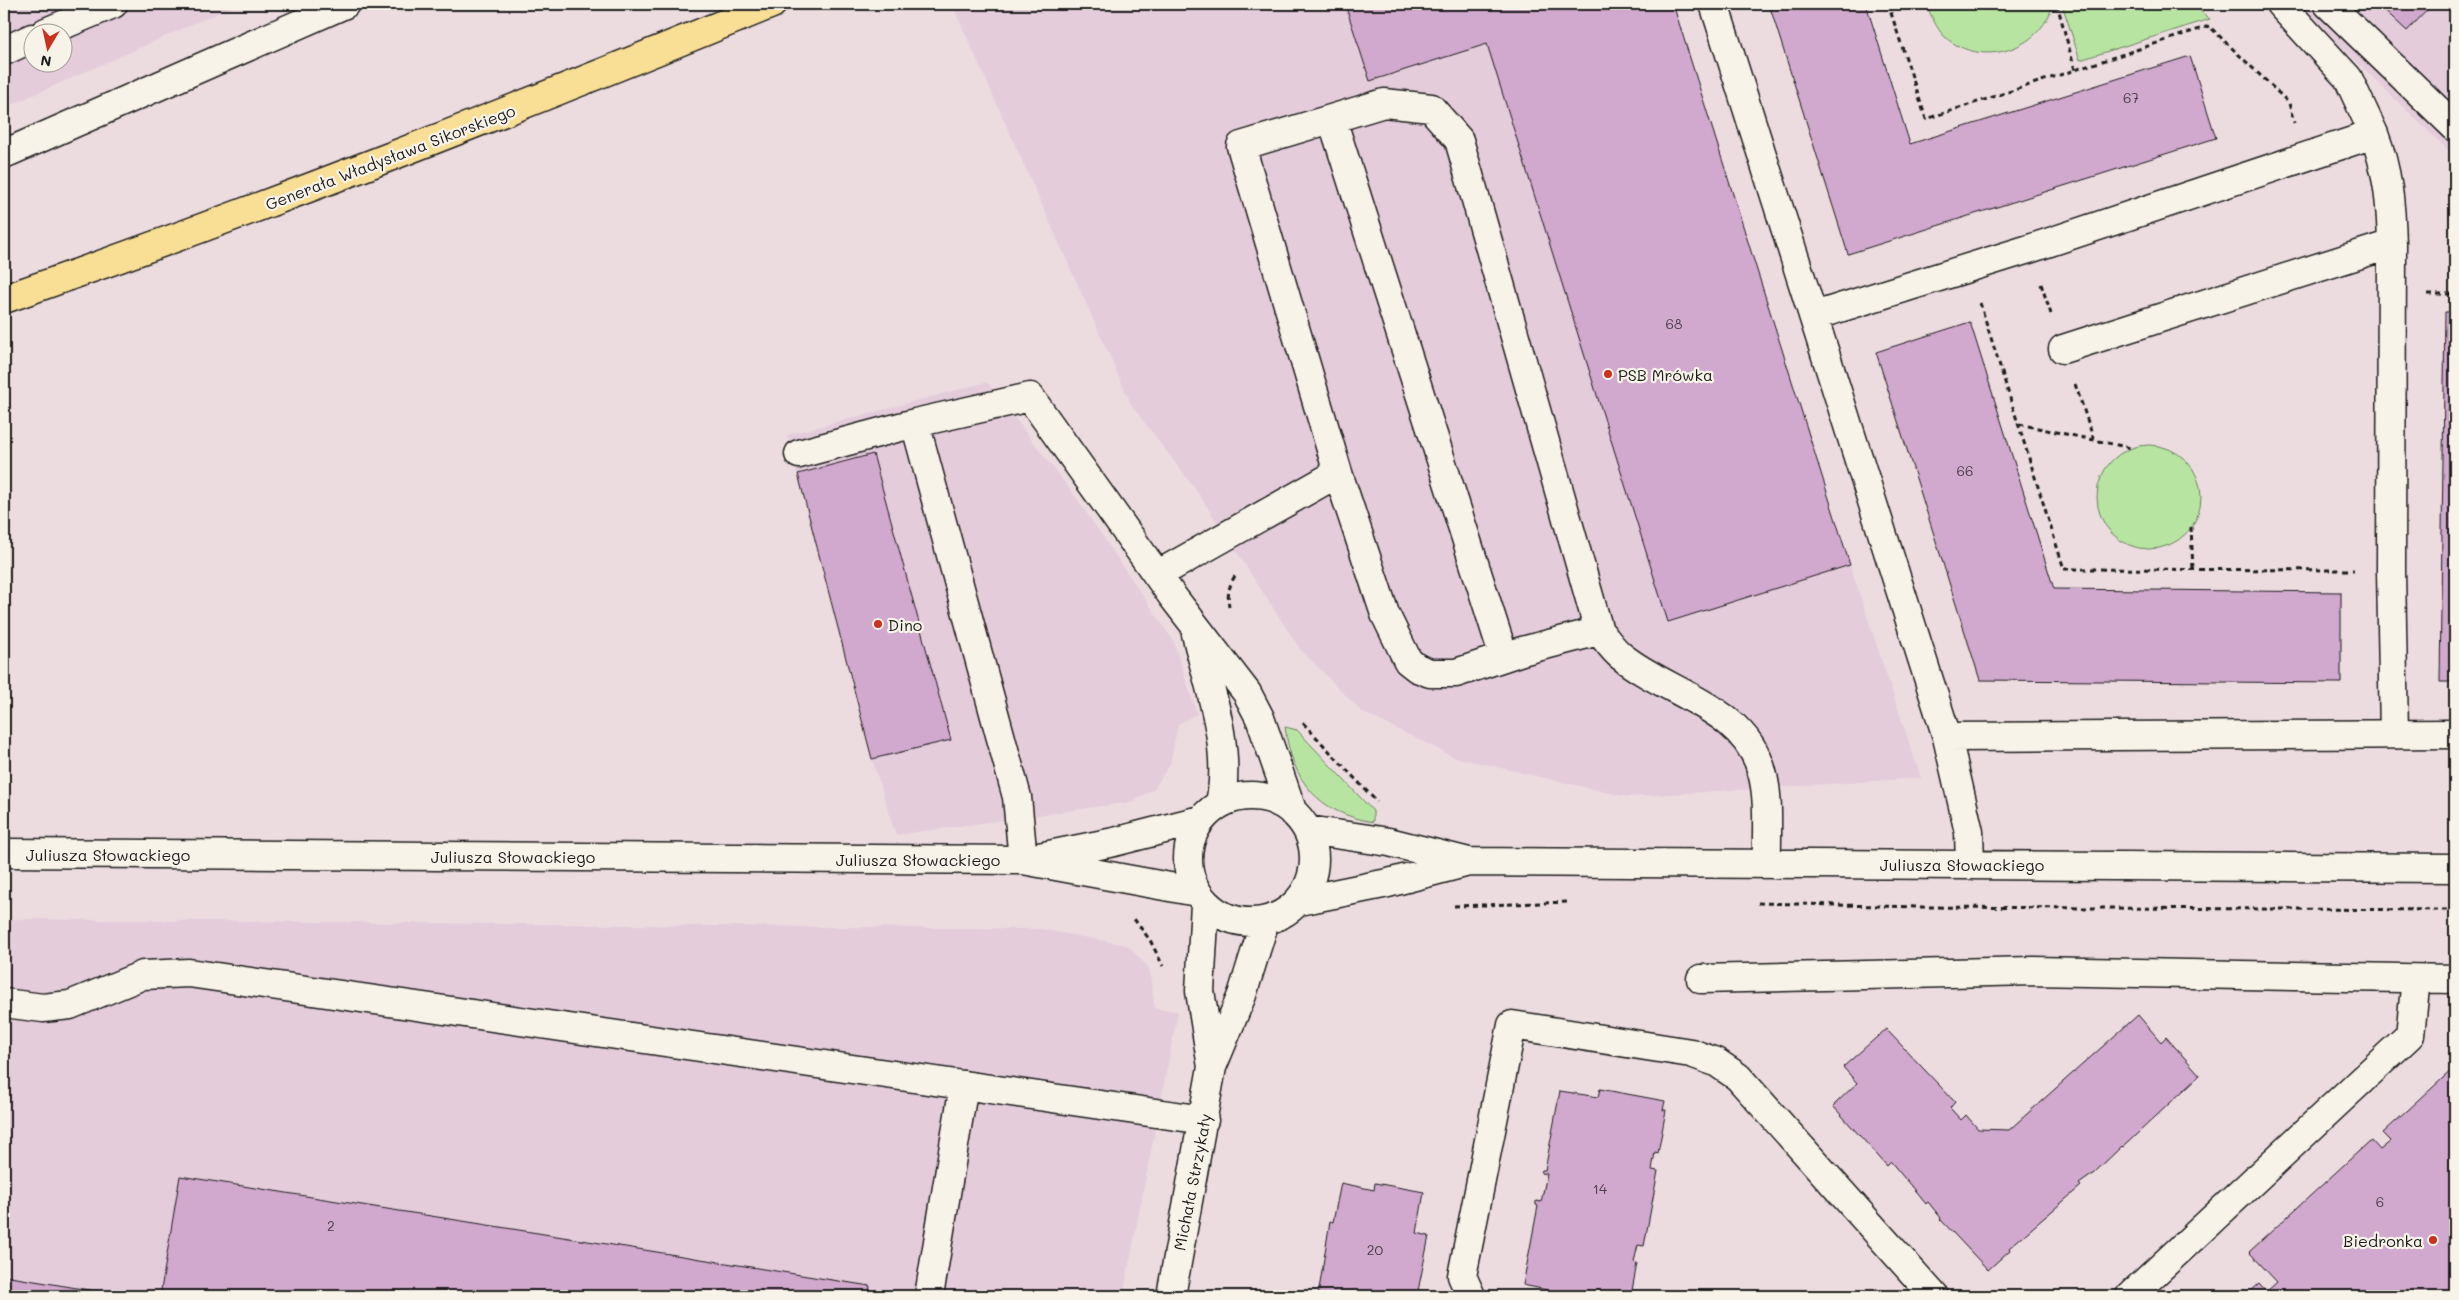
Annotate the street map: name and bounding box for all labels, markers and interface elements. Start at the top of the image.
north arrow [22,22,72,72]
text: N [39,51,53,72]
house number: 67 [2123,88,2139,107]
street label: Generała Władysława Sikorskiego [262,100,518,214]
house number: 68 [1666,314,1682,333]
place label: PSB Mrówka [1618,364,1713,385]
marker: PSB Mrówka [1602,368,1614,380]
house number: 66 [1957,461,1973,480]
place label: Dino [888,614,922,635]
marker: Dino [872,618,884,630]
street label: Juliusza Słowackiego [26,844,190,865]
street label: Juliusza Słowackiego [431,846,595,867]
street label: Juliusza Słowackiego [836,849,1000,870]
street label: Juliusza Słowackiego [1880,854,2044,875]
street label: Michała Strzykały [1168,1112,1216,1252]
house number: 14 [1593,1179,1608,1198]
house number: 6 [2376,1192,2384,1211]
house number: 2 [327,1216,335,1235]
place label: Biedronka [2343,1230,2423,1251]
marker: Biedronka [2427,1234,2439,1246]
house number: 20 [1367,1240,1384,1259]

